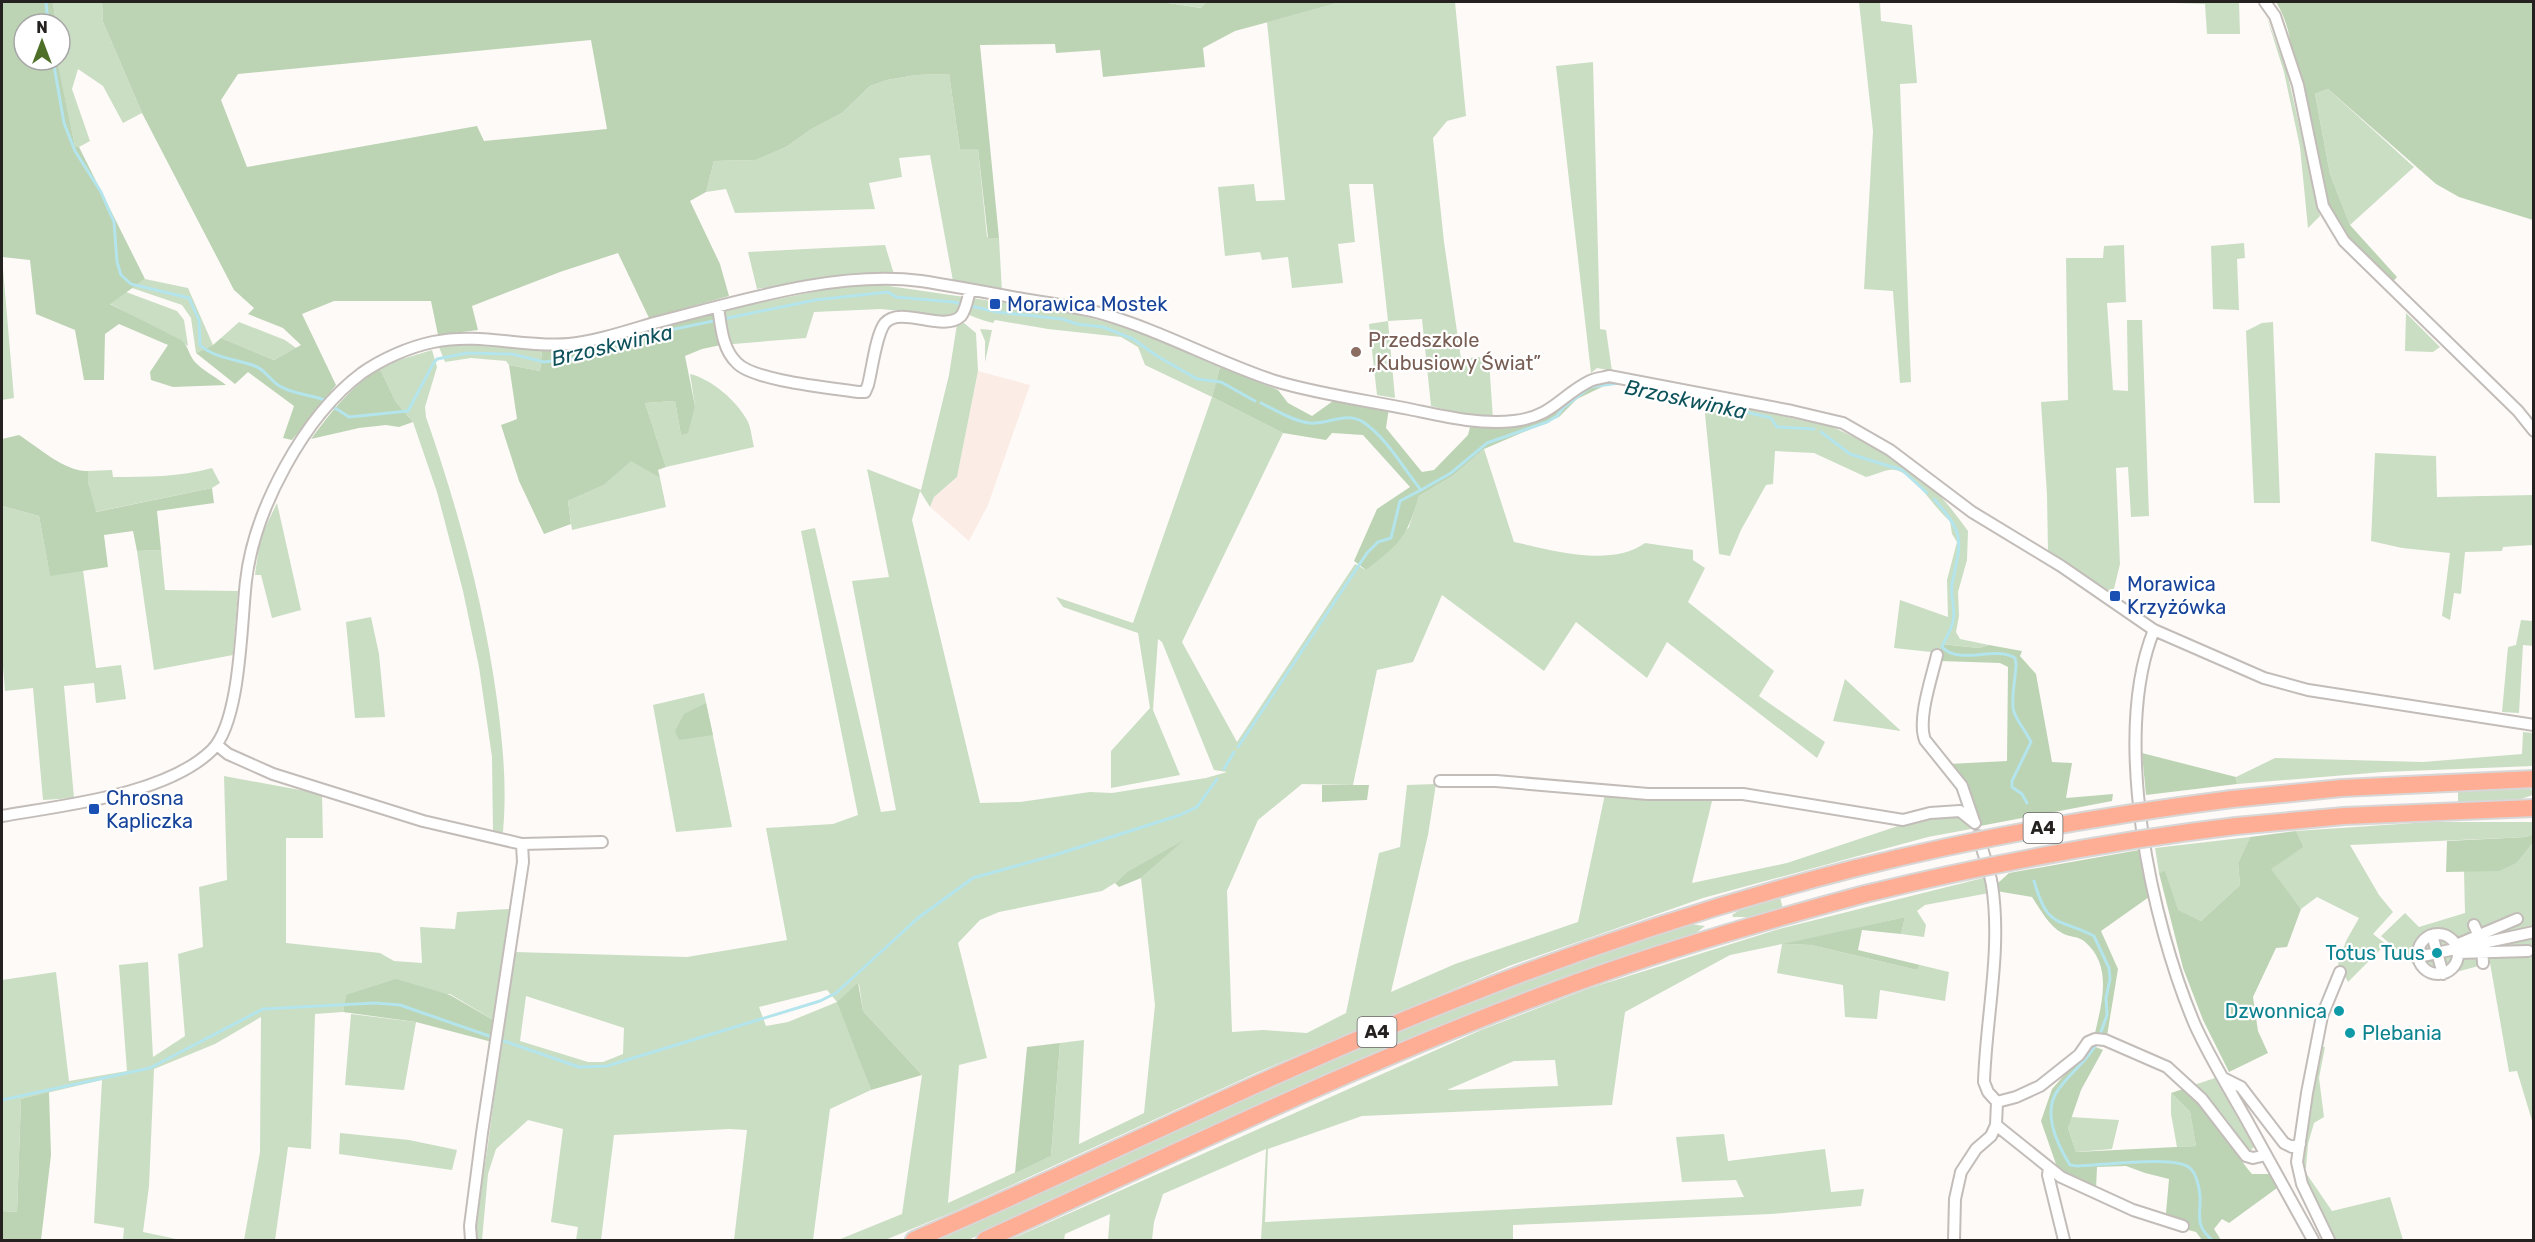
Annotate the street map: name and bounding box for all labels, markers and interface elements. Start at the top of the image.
north arrow [12,12,72,72]
text: N [36,18,48,37]
place label: Morawica Mostek [1007,292,1168,316]
marker: Morawica Mostek [988,297,1002,311]
water label: Brzoskwinka [549,319,675,371]
place label: Przedszkole „Kubusiowy Świat” [1368,328,1541,375]
marker: Przedszkole „Kubusiowy Świat” [1349,345,1363,359]
water label: Brzoskwinka [1623,374,1749,424]
place label: Morawica Krzyżówka [2127,572,2226,619]
marker: Morawica Krzyżówka [2108,589,2122,603]
place label: Chrosna Kapliczka [106,786,193,833]
marker: Chrosna Kapliczka [87,802,101,816]
road number: A4 [2024,813,2062,843]
place label: Totus Tuus [2325,941,2425,965]
marker: Totus Tuus [2430,946,2444,960]
place label: Dzwonnica [2225,999,2327,1023]
marker: Dzwonnica [2332,1004,2346,1018]
road number: A4 [1358,1017,1396,1047]
place label: Plebania [2362,1021,2442,1045]
marker: Plebania [2343,1026,2357,1040]

